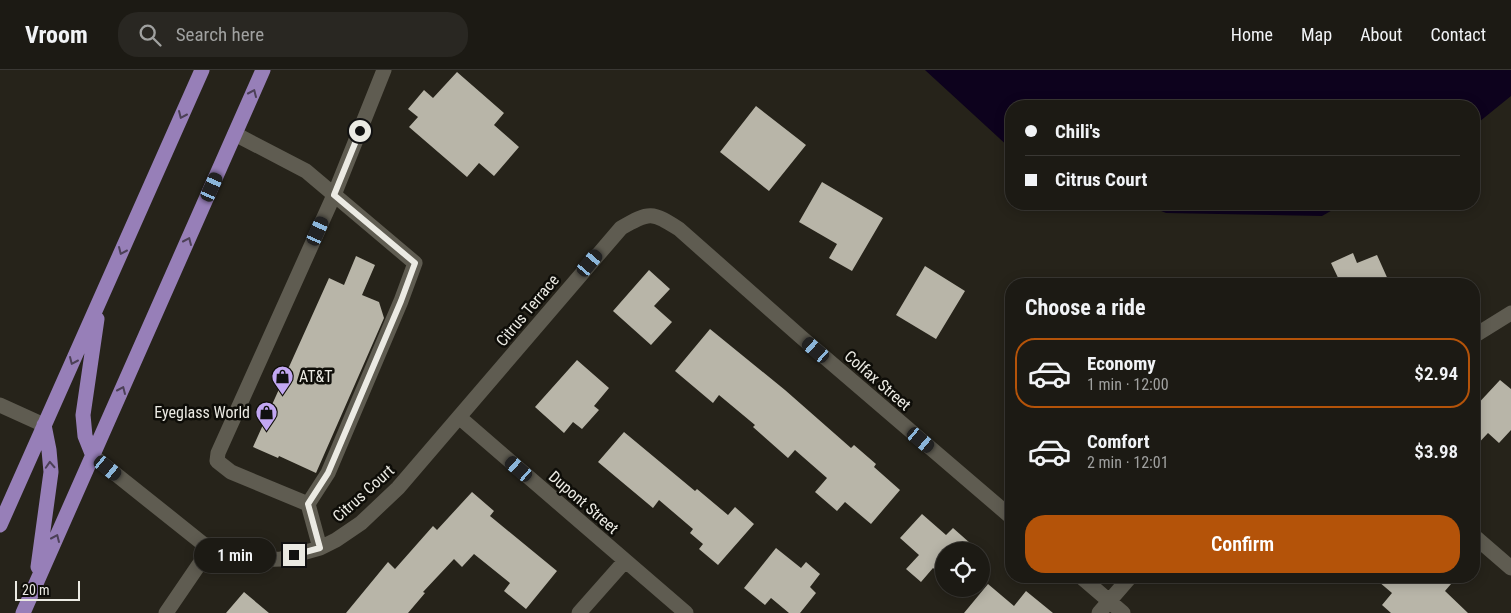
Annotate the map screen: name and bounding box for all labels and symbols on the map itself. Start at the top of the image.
one-way arrow [247,89,258,98]
one-way arrow [178,110,189,119]
route start [349,120,371,142]
car [199,170,224,204]
car [305,214,330,248]
one-way arrow [181,237,192,246]
one-way arrow [117,246,128,255]
car [574,247,605,279]
street label: Citrus Terrace [492,271,563,350]
car [799,334,832,366]
street label: Colfax Street [841,346,915,415]
one-way arrow [69,356,79,365]
shop icon: AT&T [271,364,295,395]
place label: AT&T [299,367,333,386]
one-way arrow [115,386,126,395]
shop icon: Eyeglass World [254,400,278,431]
place label: Eyeglass World [154,403,250,422]
car [904,425,937,455]
car [91,453,124,483]
car [502,453,535,485]
one-way arrow [45,461,56,469]
street label: Citrus Court [329,461,398,526]
street label: Dupont Street [545,467,623,538]
one-way arrow [50,534,60,543]
callout: 1 min [194,538,276,572]
route end [283,544,305,566]
scale bar [15,578,80,601]

